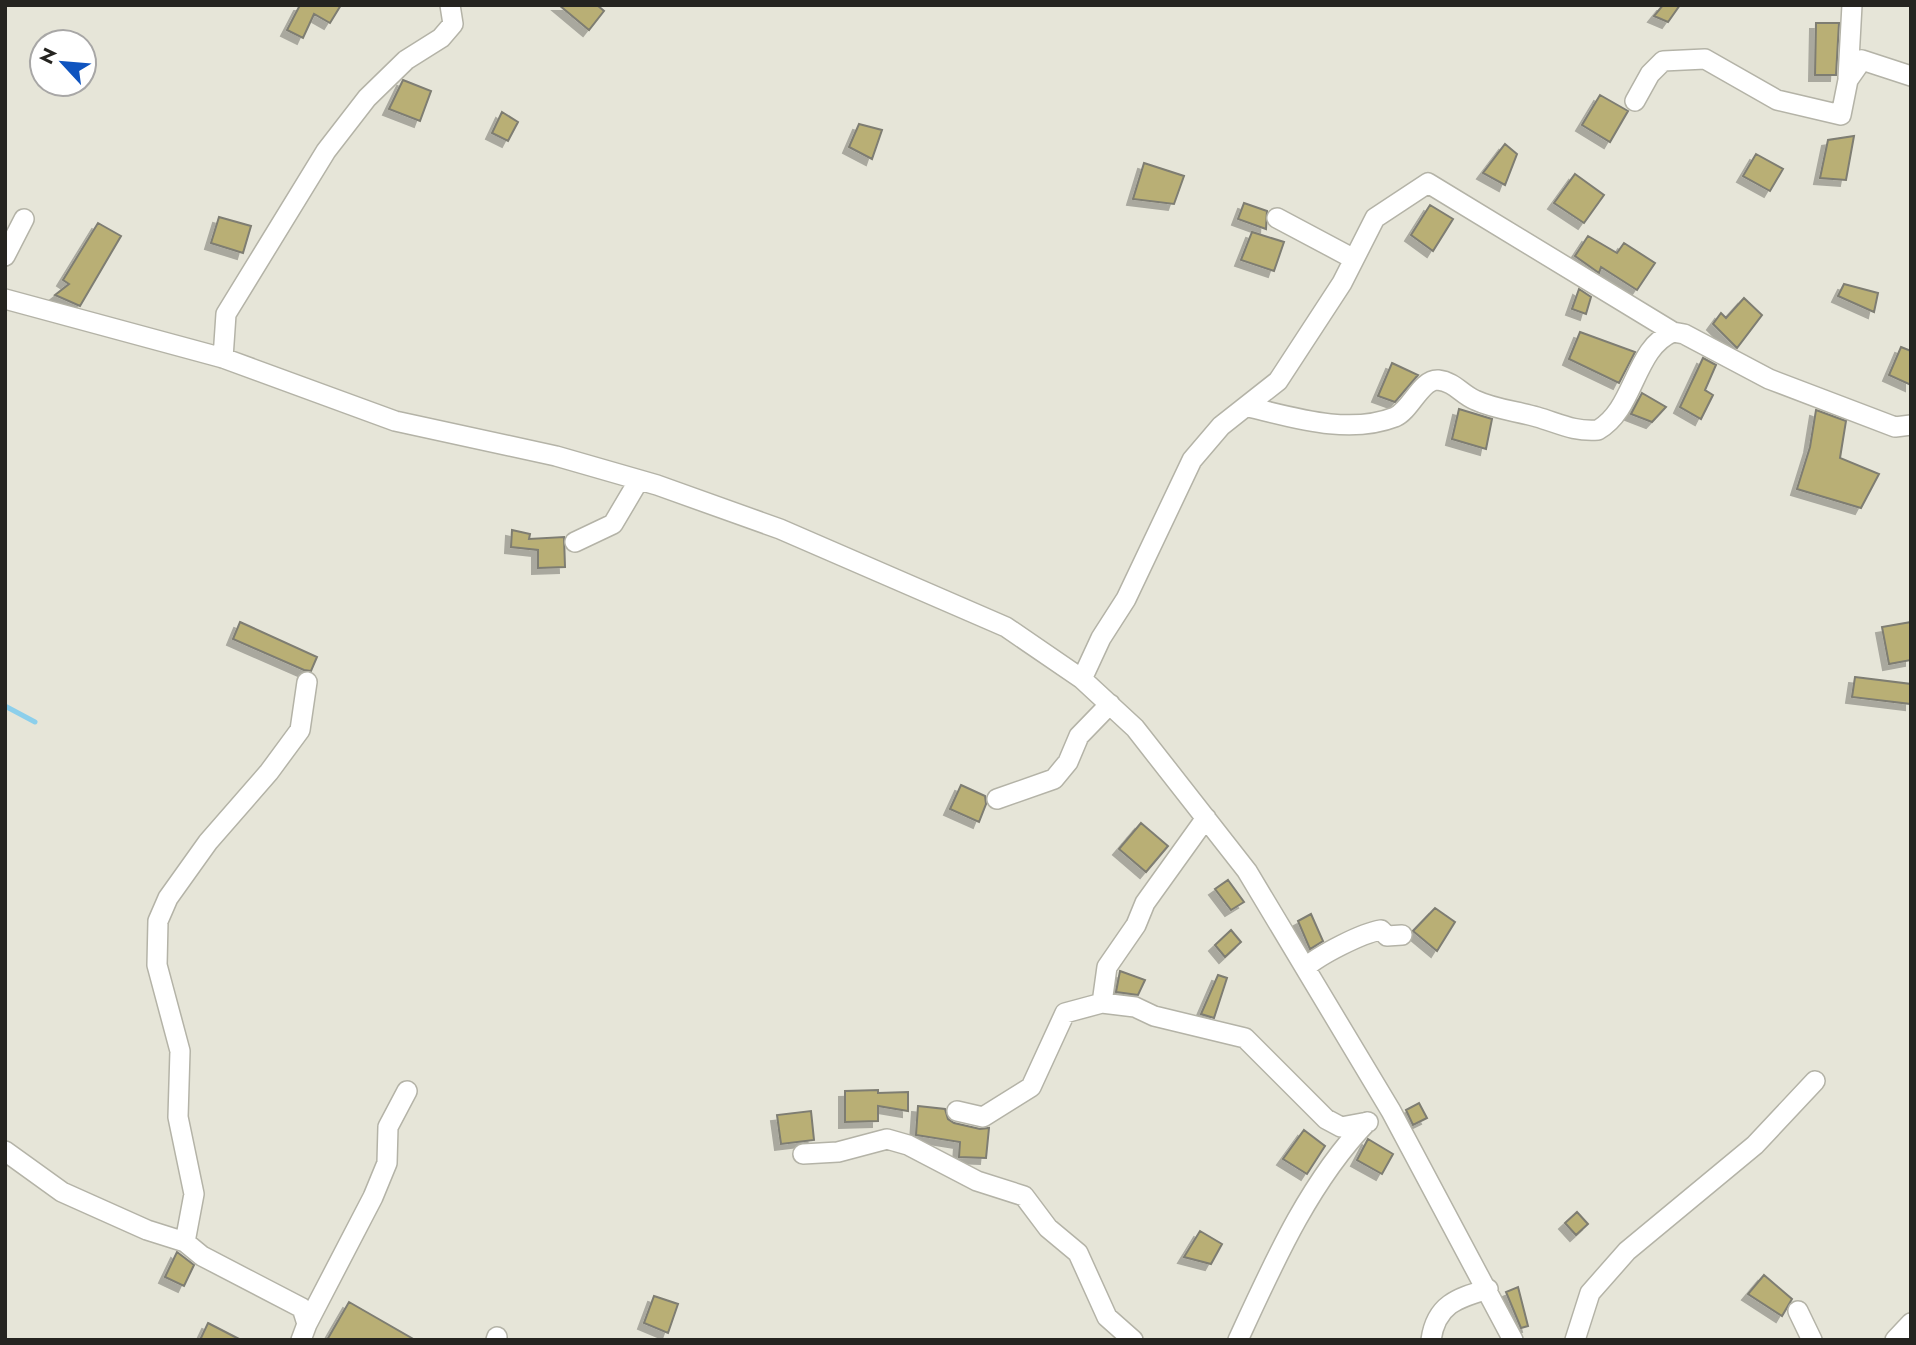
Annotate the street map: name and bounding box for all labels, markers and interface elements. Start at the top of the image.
north arrow [28,28,98,98]
text: N [33,43,64,68]

